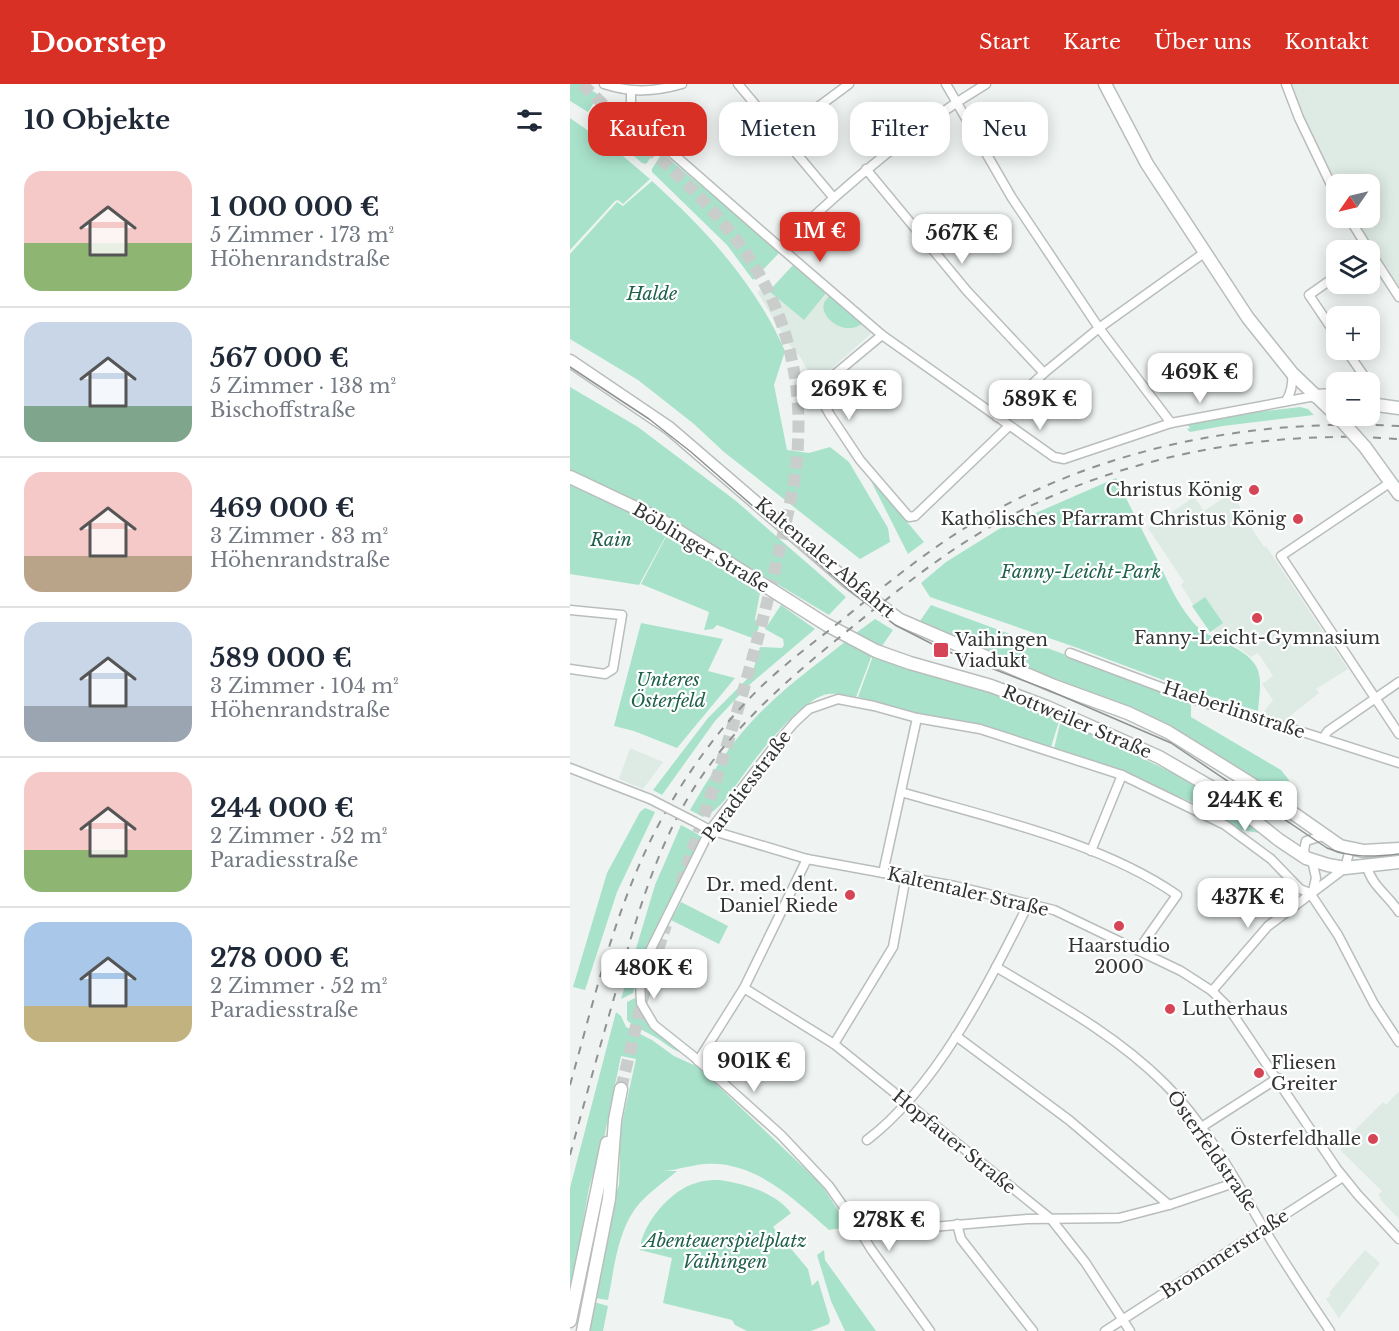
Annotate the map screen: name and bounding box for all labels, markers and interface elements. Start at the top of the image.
text: Doorstep [30,25,166,60]
text: Start [979,29,1030,55]
text: Karte [1063,29,1121,55]
text: Über uns [1154,29,1252,55]
text: Kontakt [1285,29,1369,55]
chip: Kaufen [588,102,707,156]
chip: Mieten [719,102,838,156]
chip: Filter [850,102,950,156]
chip: Neu [962,102,1048,156]
text: 10 Objekte [24,104,170,136]
icon: filters [513,104,546,137]
north arrow [1326,174,1380,228]
map controls [1326,174,1380,426]
text: 1 000 000 € [210,191,380,223]
icon: home [72,195,144,267]
pin: 1M € [784,212,856,263]
pin: 567K € [913,214,1011,265]
text: 1M € [794,219,846,243]
text: 567K € [926,221,998,245]
text: 5 Zimmer · 173 m² [210,223,394,247]
button: layers [1326,240,1380,294]
text: Höhenrandstraße [210,247,390,271]
park label: Halde [626,283,677,305]
button: + [1326,306,1380,360]
text: 567 000 € [210,342,349,374]
icon: home [72,346,144,418]
pin: 469K € [1151,353,1249,404]
text: 469K € [1162,360,1238,384]
pin: 269K € [800,370,898,421]
button: − [1326,372,1380,426]
text: 5 Zimmer · 138 m² [210,374,396,398]
text: 269K € [811,377,887,401]
pin: 589K € [991,380,1089,431]
text: 589K € [1003,387,1077,411]
text: Bischoffstraße [210,398,356,422]
place label: Christus König [1105,479,1242,501]
marker: Christus König [1247,483,1261,497]
text: 469 000 € [210,492,355,524]
street label: Kaltentaler Abfahrt [751,493,900,623]
icon: home [72,496,144,568]
street label: Böblinger Straße [629,499,773,597]
place label: Katholisches Pfarramt Christus König [941,508,1286,530]
marker: Katholisches Pfarramt Christus König [1291,512,1305,526]
text: 3 Zimmer · 83 m² [210,524,388,548]
park label: Rain [589,529,632,551]
text: Höhenrandstraße [210,548,390,572]
park label: Fanny-Leicht-Park [1000,561,1161,583]
marker: Fanny-Leicht-Gymnasium [1250,611,1264,625]
place label: Fanny-Leicht-Gymnasium [1134,627,1380,649]
place label: Vaihingen Viadukt [954,629,1048,672]
marker: Vaihingen Viadukt [932,641,950,659]
text: 589 000 € [210,642,352,674]
icon: home [72,646,144,718]
park label: Unteres Österfeld [630,669,706,712]
text: 3 Zimmer · 104 m² [210,674,399,698]
street label: Haeberlinstraße [1160,677,1308,743]
street label: Rottweiler Straße [999,681,1155,763]
text: Höhenrandstraße [210,698,390,722]
street label: Paradiesstraße [698,726,796,846]
pin: 244K € [1196,781,1294,832]
text: 244K € [1207,788,1283,812]
text: 244 000 € [210,792,354,824]
icon: home [72,796,144,868]
text: 2 Zimmer · 52 m² [210,824,387,848]
text: Paradiesstraße [210,848,358,872]
street label: Kaltentaler Straße [885,863,1051,921]
place label: Dr. med. dent. Daniel Riede [706,874,838,917]
pin: 437K € [1199,878,1297,929]
text: 437K € [1212,885,1285,909]
marker: Dr. med. dent. Daniel Riede [843,888,857,902]
marker: Haarstudio 2000 [1112,919,1126,933]
place label: Haarstudio 2000 [1068,935,1170,978]
text: 278 000 € [210,942,349,974]
icon: home [72,946,144,1018]
pin: 480K € [605,949,703,1000]
text: 480K € [615,956,693,980]
text: 2 Zimmer · 52 m² [210,974,387,998]
text: Paradiesstraße [210,998,358,1022]
place label: Lutherhaus [1182,998,1288,1020]
marker: Lutherhaus [1163,1002,1177,1016]
pin: 901K € [705,1042,803,1093]
text: 901K € [717,1049,791,1073]
place label: Fliesen Greiter [1271,1052,1338,1095]
marker: Fliesen Greiter [1252,1066,1266,1080]
street label: Hopfauer Straße [888,1085,1020,1199]
street label: Österfeldstraße [1162,1086,1263,1216]
place label: Österfeldhalle [1230,1127,1361,1150]
marker: Österfeldhalle [1366,1132,1380,1146]
pin: 278K € [840,1201,938,1252]
street label: Brommerstraße [1157,1205,1293,1303]
text: 278K € [853,1208,925,1232]
park label: Abenteuerspielplatz Vaihingen [641,1230,807,1273]

